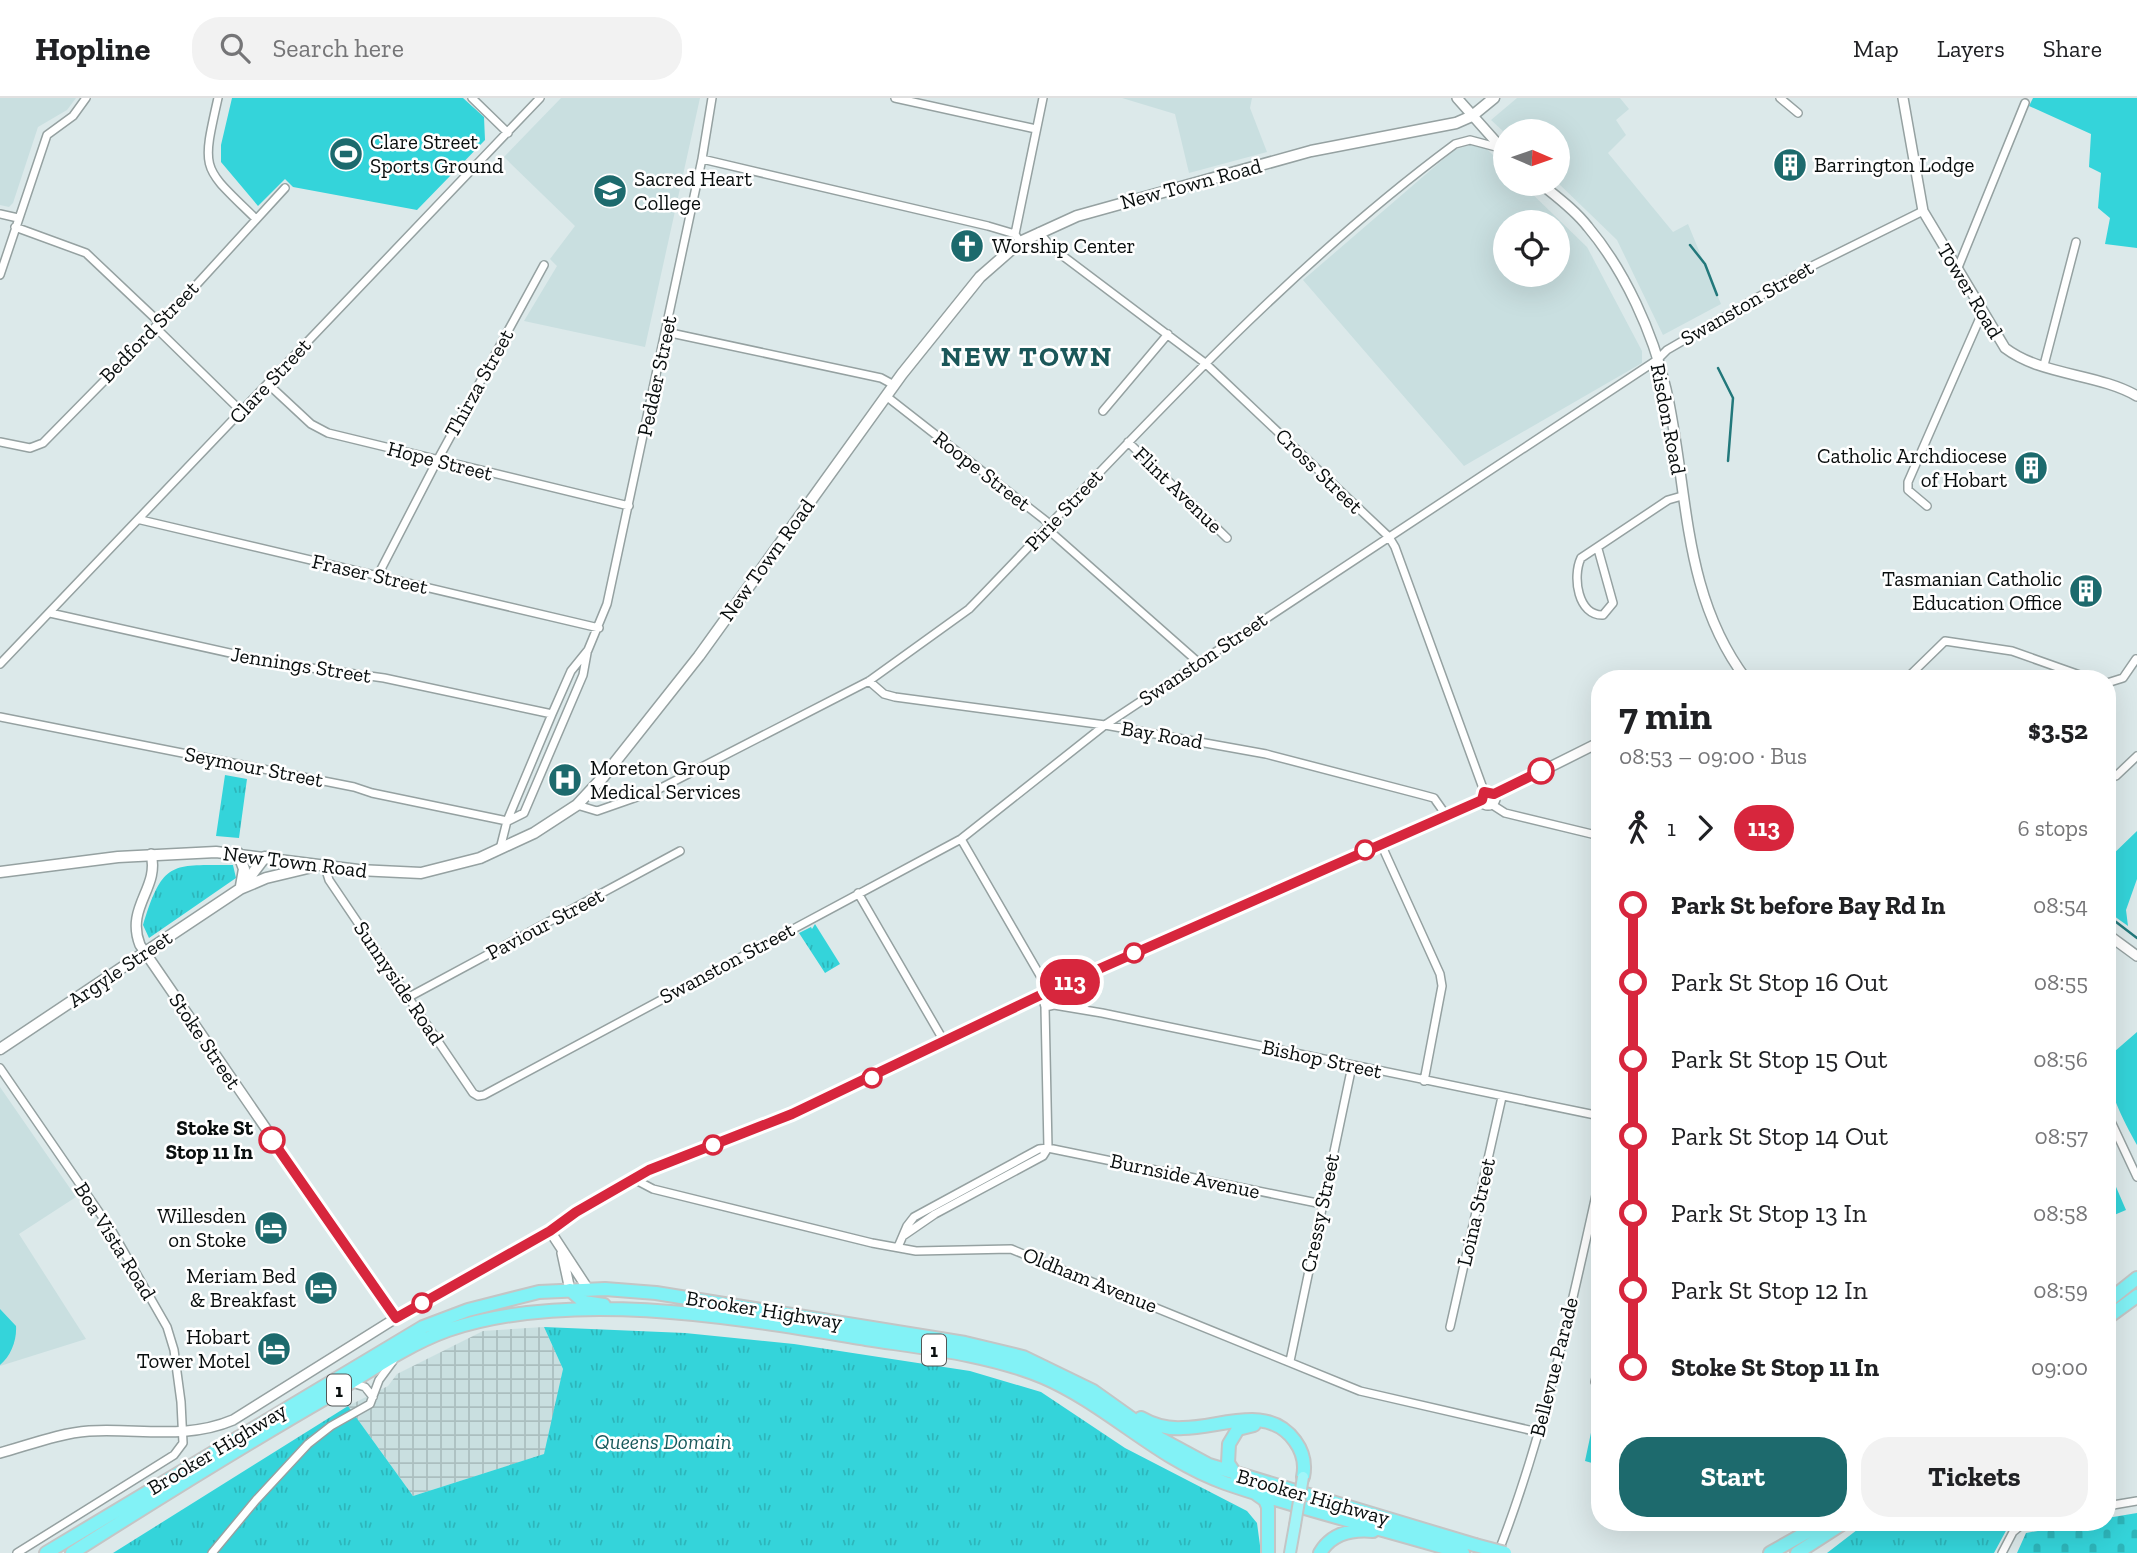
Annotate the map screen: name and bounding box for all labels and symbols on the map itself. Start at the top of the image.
north arrow [1493,119,1570,196]
place label: Clare Street Sports Ground [370,129,504,178]
sports icon: Clare Street Sports Ground [327,135,365,173]
building icon: Barrington Lodge [1771,146,1809,184]
place label: Barrington Lodge [1814,152,1975,177]
street label: New Town Road [1118,153,1265,214]
place label: Sacred Heart College [634,166,752,215]
school or university icon: Sacred Heart College [591,172,629,210]
church icon: Worship Center [948,227,986,265]
place label: Worship Center [992,233,1135,258]
street label: Tower Road [1932,239,2009,343]
street label: Swanston Street [1676,254,1818,351]
street label: Bedford Street [94,275,204,388]
street label: Pedder Street [631,313,682,439]
street label: Thirza Street [439,324,519,441]
street label: Clare Street [224,332,316,429]
district label: NEW TOWN [941,340,1113,373]
street label: Risdon Road [1646,361,1692,477]
street label: Cross Street [1270,423,1368,519]
street label: Roope Street [929,425,1036,516]
street label: Hope Street [385,435,496,486]
street label: Flint Avenue [1129,441,1228,538]
place label: Catholic Archdiocese of Hobart [1817,443,2007,492]
building icon: Catholic Archdiocese of Hobart [2012,449,2050,487]
street label: Pirie Street [1020,463,1108,556]
street label: New Town Road [714,493,820,626]
street label: Fraser Street [310,548,431,599]
place label: Tasmanian Catholic Education Office [1882,566,2062,615]
building icon: Tasmanian Catholic Education Office [2067,572,2105,610]
street label: Swanston Street [1134,606,1272,711]
street label: Jennings Street [229,641,373,688]
street label: Bay Road [1119,715,1205,754]
street label: Seymour Street [183,741,326,792]
place label: Moreton Group Medical Services [590,755,741,804]
unlabelled marker [1528,758,1554,784]
hospital icon: Moreton Group Medical Services [546,761,584,799]
street label: New Town Road [222,840,369,883]
unlabelled marker [1355,840,1375,860]
street label: Paviour Street [482,882,608,965]
street label: Sunnyside Road [349,916,450,1050]
street label: Swanston Street [655,916,799,1009]
street label: Argyle Street [63,925,177,1012]
unlabelled marker [1124,943,1144,963]
line badge: 113 [1030,959,1110,1005]
street label: Stoke Street [164,988,247,1094]
street label: Bishop Street [1260,1034,1385,1083]
unlabelled marker [862,1068,882,1088]
place label: Stoke St Stop 11 In [165,1115,254,1164]
marker: Stoke St Stop 11 In [259,1127,285,1153]
unlabelled marker [703,1135,723,1155]
street label: Burnside Avenue [1108,1147,1262,1204]
street label: Cressy Street [1295,1151,1344,1275]
street label: Loina Street [1451,1155,1500,1268]
street label: Boa Vista Road [69,1177,162,1304]
place label: Willesden on Stoke [157,1203,246,1252]
hotel icon: Willesden on Stoke [252,1209,290,1247]
street label: Oldham Avenue [1019,1241,1161,1318]
place label: Meriam Bed & Breakfast [186,1263,296,1312]
hotel icon: Meriam Bed & Breakfast [302,1269,340,1307]
street label: Brooker Highway [684,1285,844,1334]
unlabelled marker [412,1293,432,1313]
street label: Bellevue Parade [1524,1294,1583,1439]
place label: Hobart Tower Motel [137,1324,250,1373]
hotel icon: Hobart Tower Motel [255,1330,293,1368]
road number: 1 [922,1334,946,1366]
road number: 1 [327,1374,351,1406]
street label: Brooker Highway [143,1397,291,1500]
park label: Queens Domain [595,1429,731,1454]
street label: Brooker Highway [1234,1463,1393,1530]

